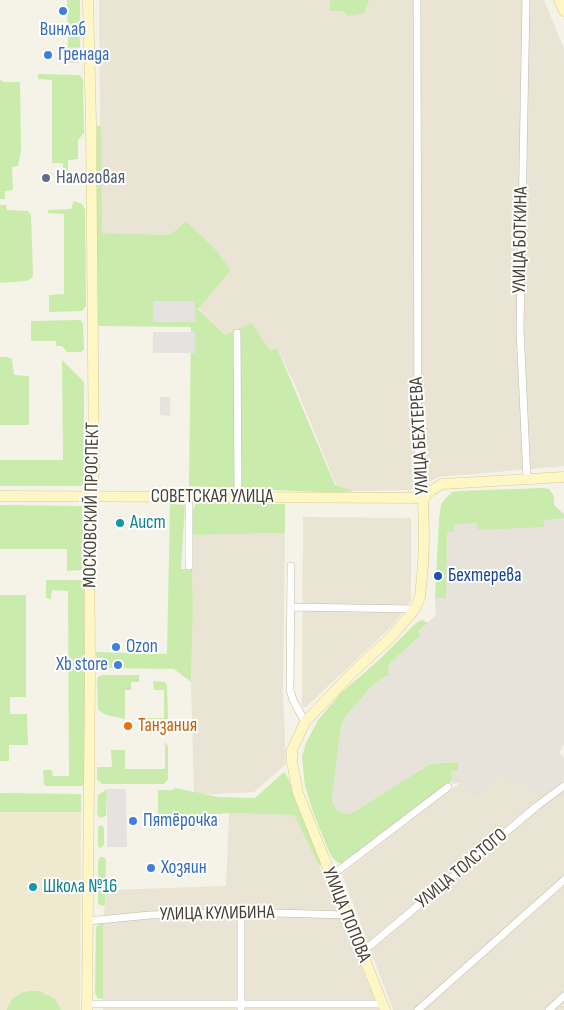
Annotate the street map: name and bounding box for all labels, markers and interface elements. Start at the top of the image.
marker: Винлаб [57,5,69,17]
place label: Винлаб [40,19,86,41]
place label: Гренада [58,44,109,66]
marker: Гренада [42,49,54,61]
place label: Налоговая [56,167,125,189]
marker: Налоговая [40,172,52,184]
street label: УЛИЦА БОТКИНА [509,186,533,294]
street label: УЛИЦА БЕХТЕРЕВА [406,376,434,496]
street label: МОСКОВСКИЙ ПРОСПЕКТ [79,422,105,588]
street label: СОВЕТСКАЯ УЛИЦА [151,486,273,508]
place label: Аист [130,512,166,534]
marker: Аист [114,517,126,529]
place label: Бехтерева [448,565,522,587]
marker: Бехтерева [432,570,444,582]
place label: Ozon [126,636,158,658]
marker: Ozon [110,641,122,653]
place label: Xb store [56,654,108,676]
marker: Xb store [112,659,124,671]
place label: Танзания [138,715,197,737]
marker: Танзания [122,720,134,732]
place label: Пятёрочка [143,810,218,832]
marker: Пятёрочка [127,815,139,827]
street label: УЛИЦА ТОЛСТОГО [412,824,512,914]
place label: Хозяин [161,857,207,879]
marker: Хозяин [145,862,157,874]
street label: УЛИЦА ПОПОВА [317,864,375,966]
place label: Школа №16 [43,876,117,898]
marker: Школа №16 [27,881,39,893]
street label: УЛИЦА КУЛИБИНА [159,902,275,926]

